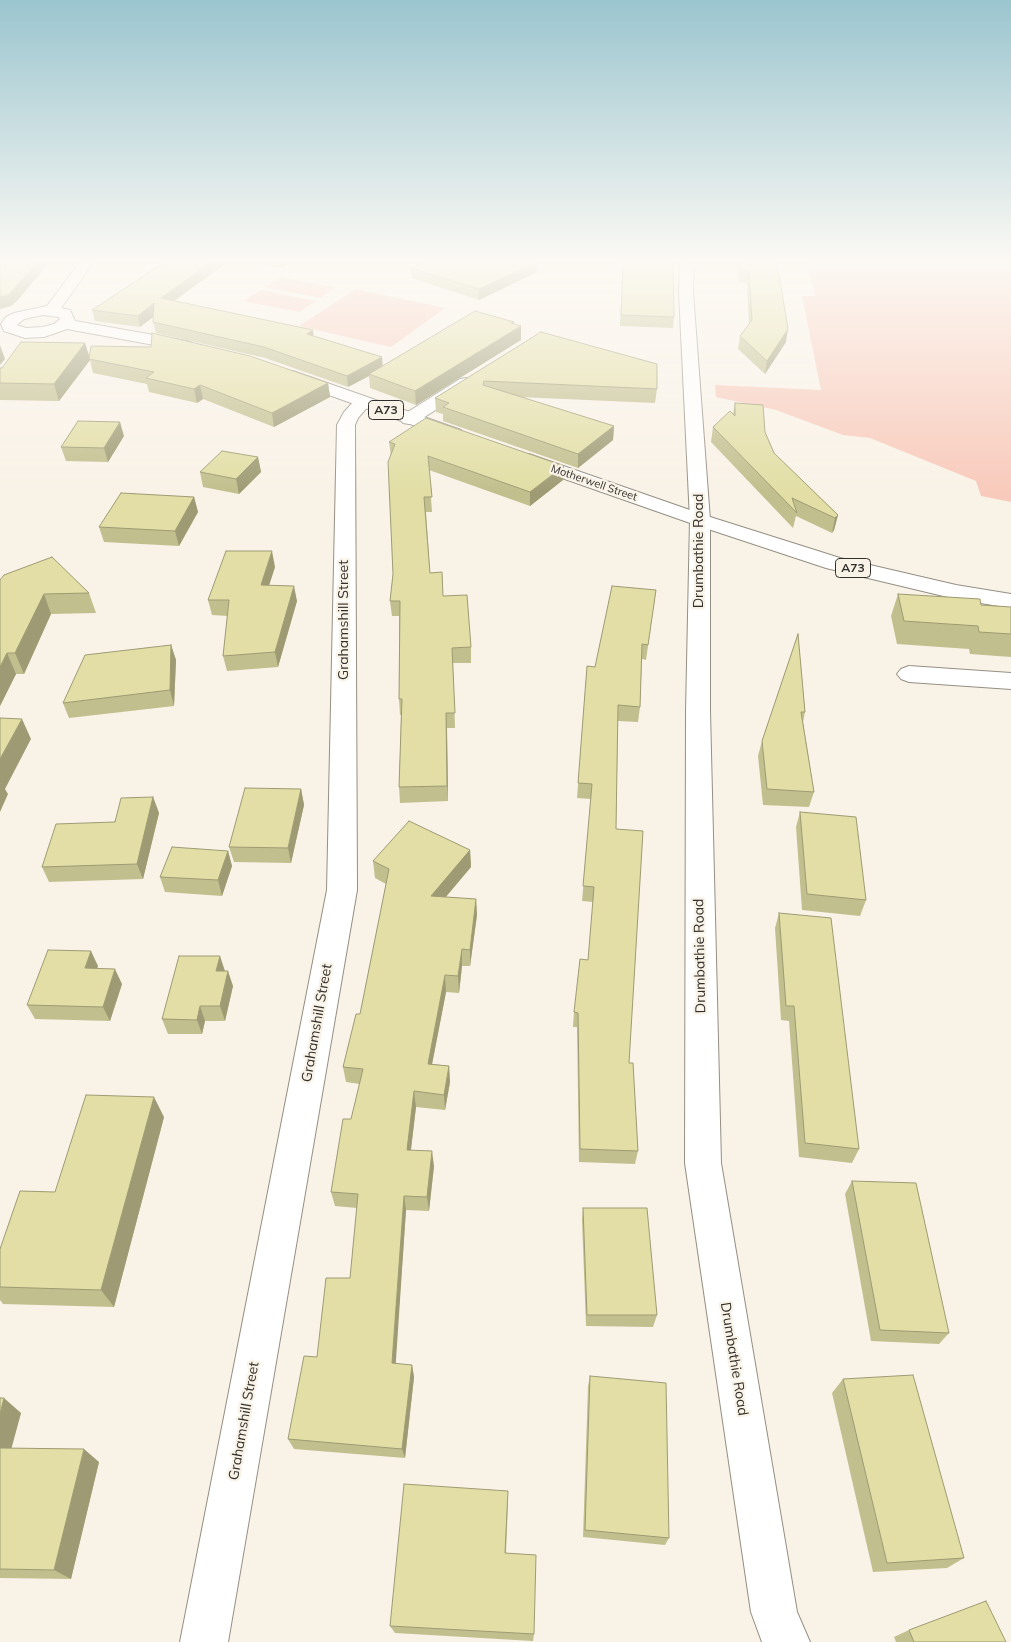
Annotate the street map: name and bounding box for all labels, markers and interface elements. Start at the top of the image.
road number: A73 [368,400,404,420]
street label: Motherwell Street [549,462,639,504]
street label: Drumbathie Road [691,494,707,608]
road number: A73 [836,558,870,578]
street label: Grahamshill Street [336,560,352,680]
street label: Drumbathie Road [691,898,709,1014]
street label: Grahamshill Street [298,962,336,1084]
street label: Drumbathie Road [717,1301,751,1417]
street label: Grahamshill Street [225,1360,263,1482]

